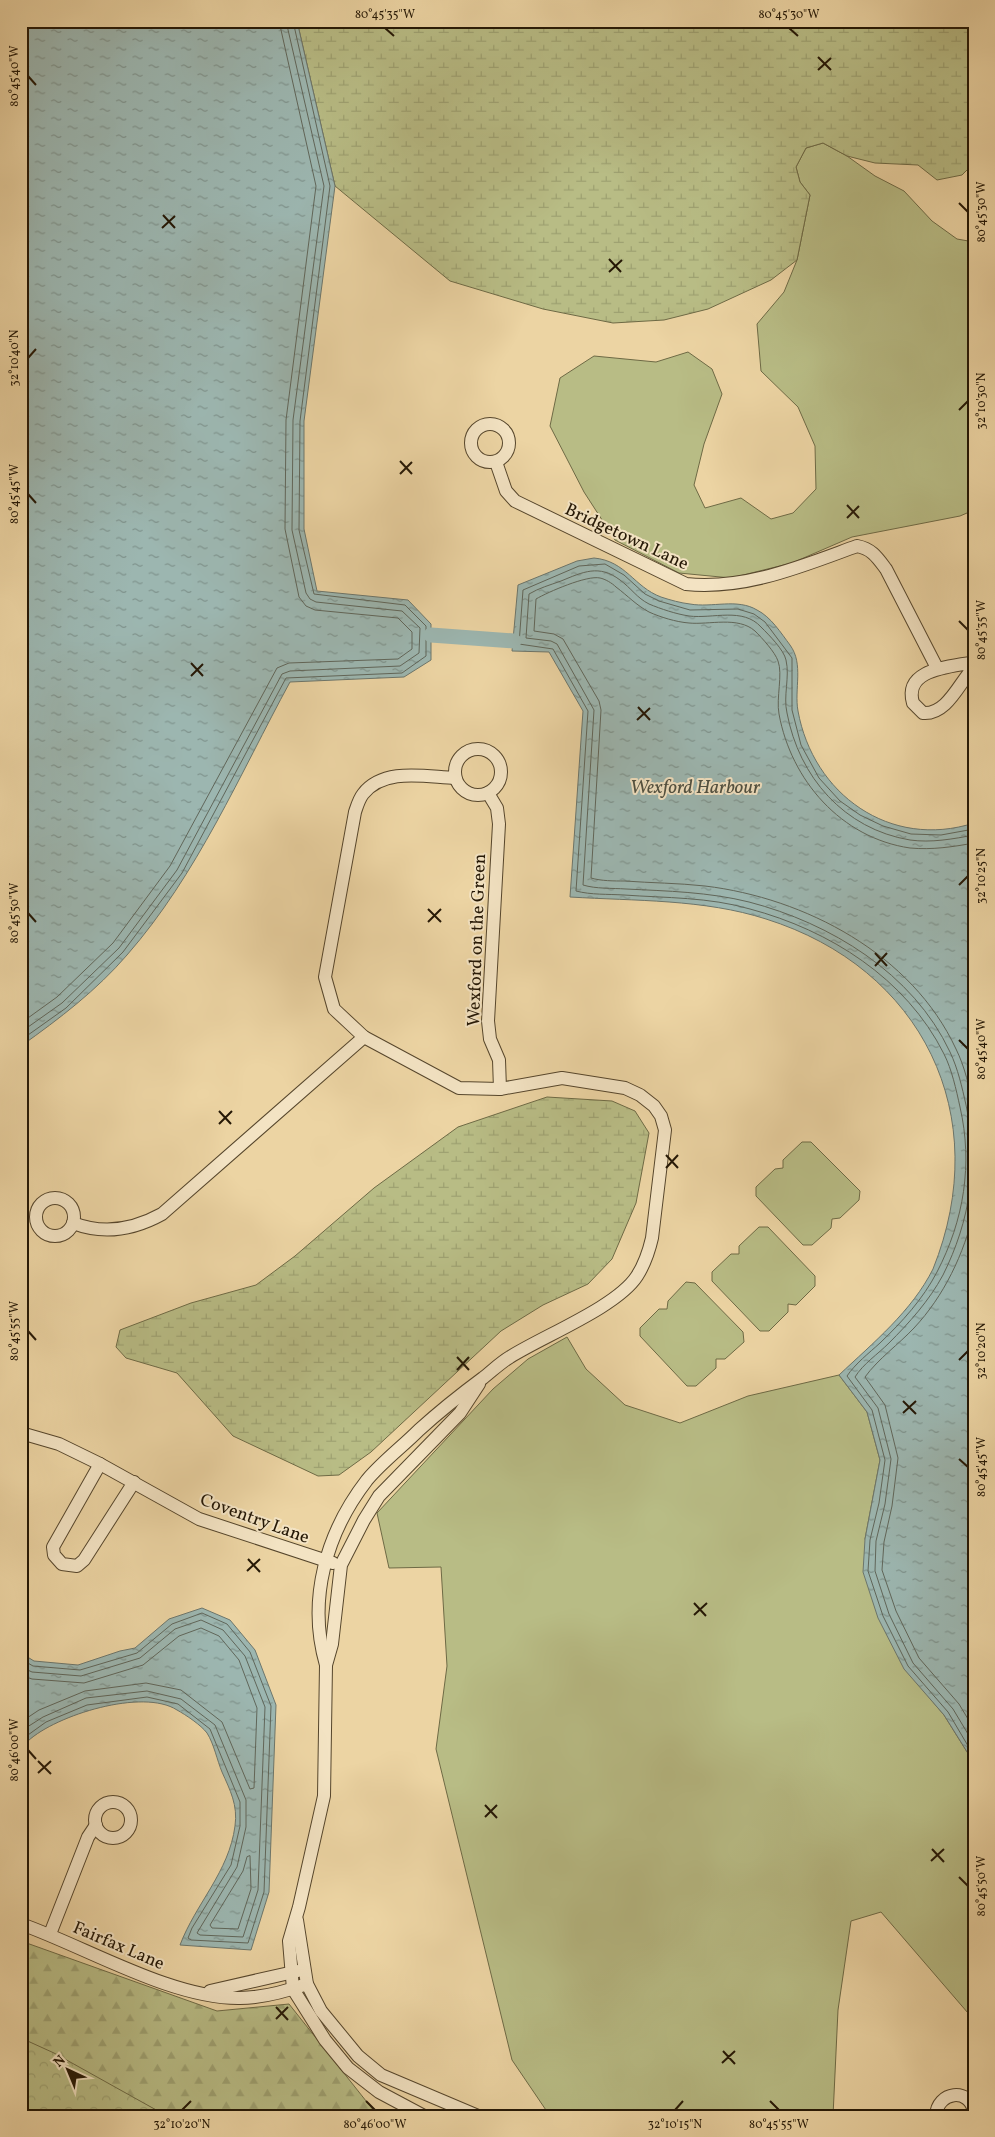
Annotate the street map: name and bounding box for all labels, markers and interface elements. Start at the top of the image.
text: 80°45'35"W [355,7,415,23]
text: 80°45'30"W [758,7,820,23]
text: 80°45'40"W [7,45,23,107]
text: 80°45'30"W [974,181,990,243]
text: 32°10'40"N [7,330,23,386]
text: 32°10'30"N [974,373,990,429]
text: 80°45'45"W [7,464,23,524]
street label: Bridgetown Lane [560,498,692,577]
text: 80°45'35"W [974,600,990,660]
water label: Wexford Harbour [630,775,761,801]
text: 32°10'25"N [974,848,990,904]
street label: Wexford on the Green [462,853,493,1027]
text: 80°45'50"W [7,883,23,943]
text: 80°45'40"W [974,1018,990,1080]
text: 80°45'55"W [7,1301,23,1361]
text: 32°10'20"N [974,1322,990,1380]
text: 80°45'45"W [974,1437,990,1497]
street label: Coventry Lane [196,1488,313,1551]
text: 80°46'00"W [7,1718,23,1782]
text: 80°45'50"W [974,1856,990,1916]
street label: Fairfax Lane [69,1916,168,1977]
north arrow [42,2044,92,2094]
text: N [50,2051,70,2072]
text: 32°10'20"N [153,2117,211,2133]
text: 80°46'00"W [343,2117,407,2133]
text: 32°10'15"N [648,2117,702,2133]
text: 80°45'55"W [749,2117,809,2133]

